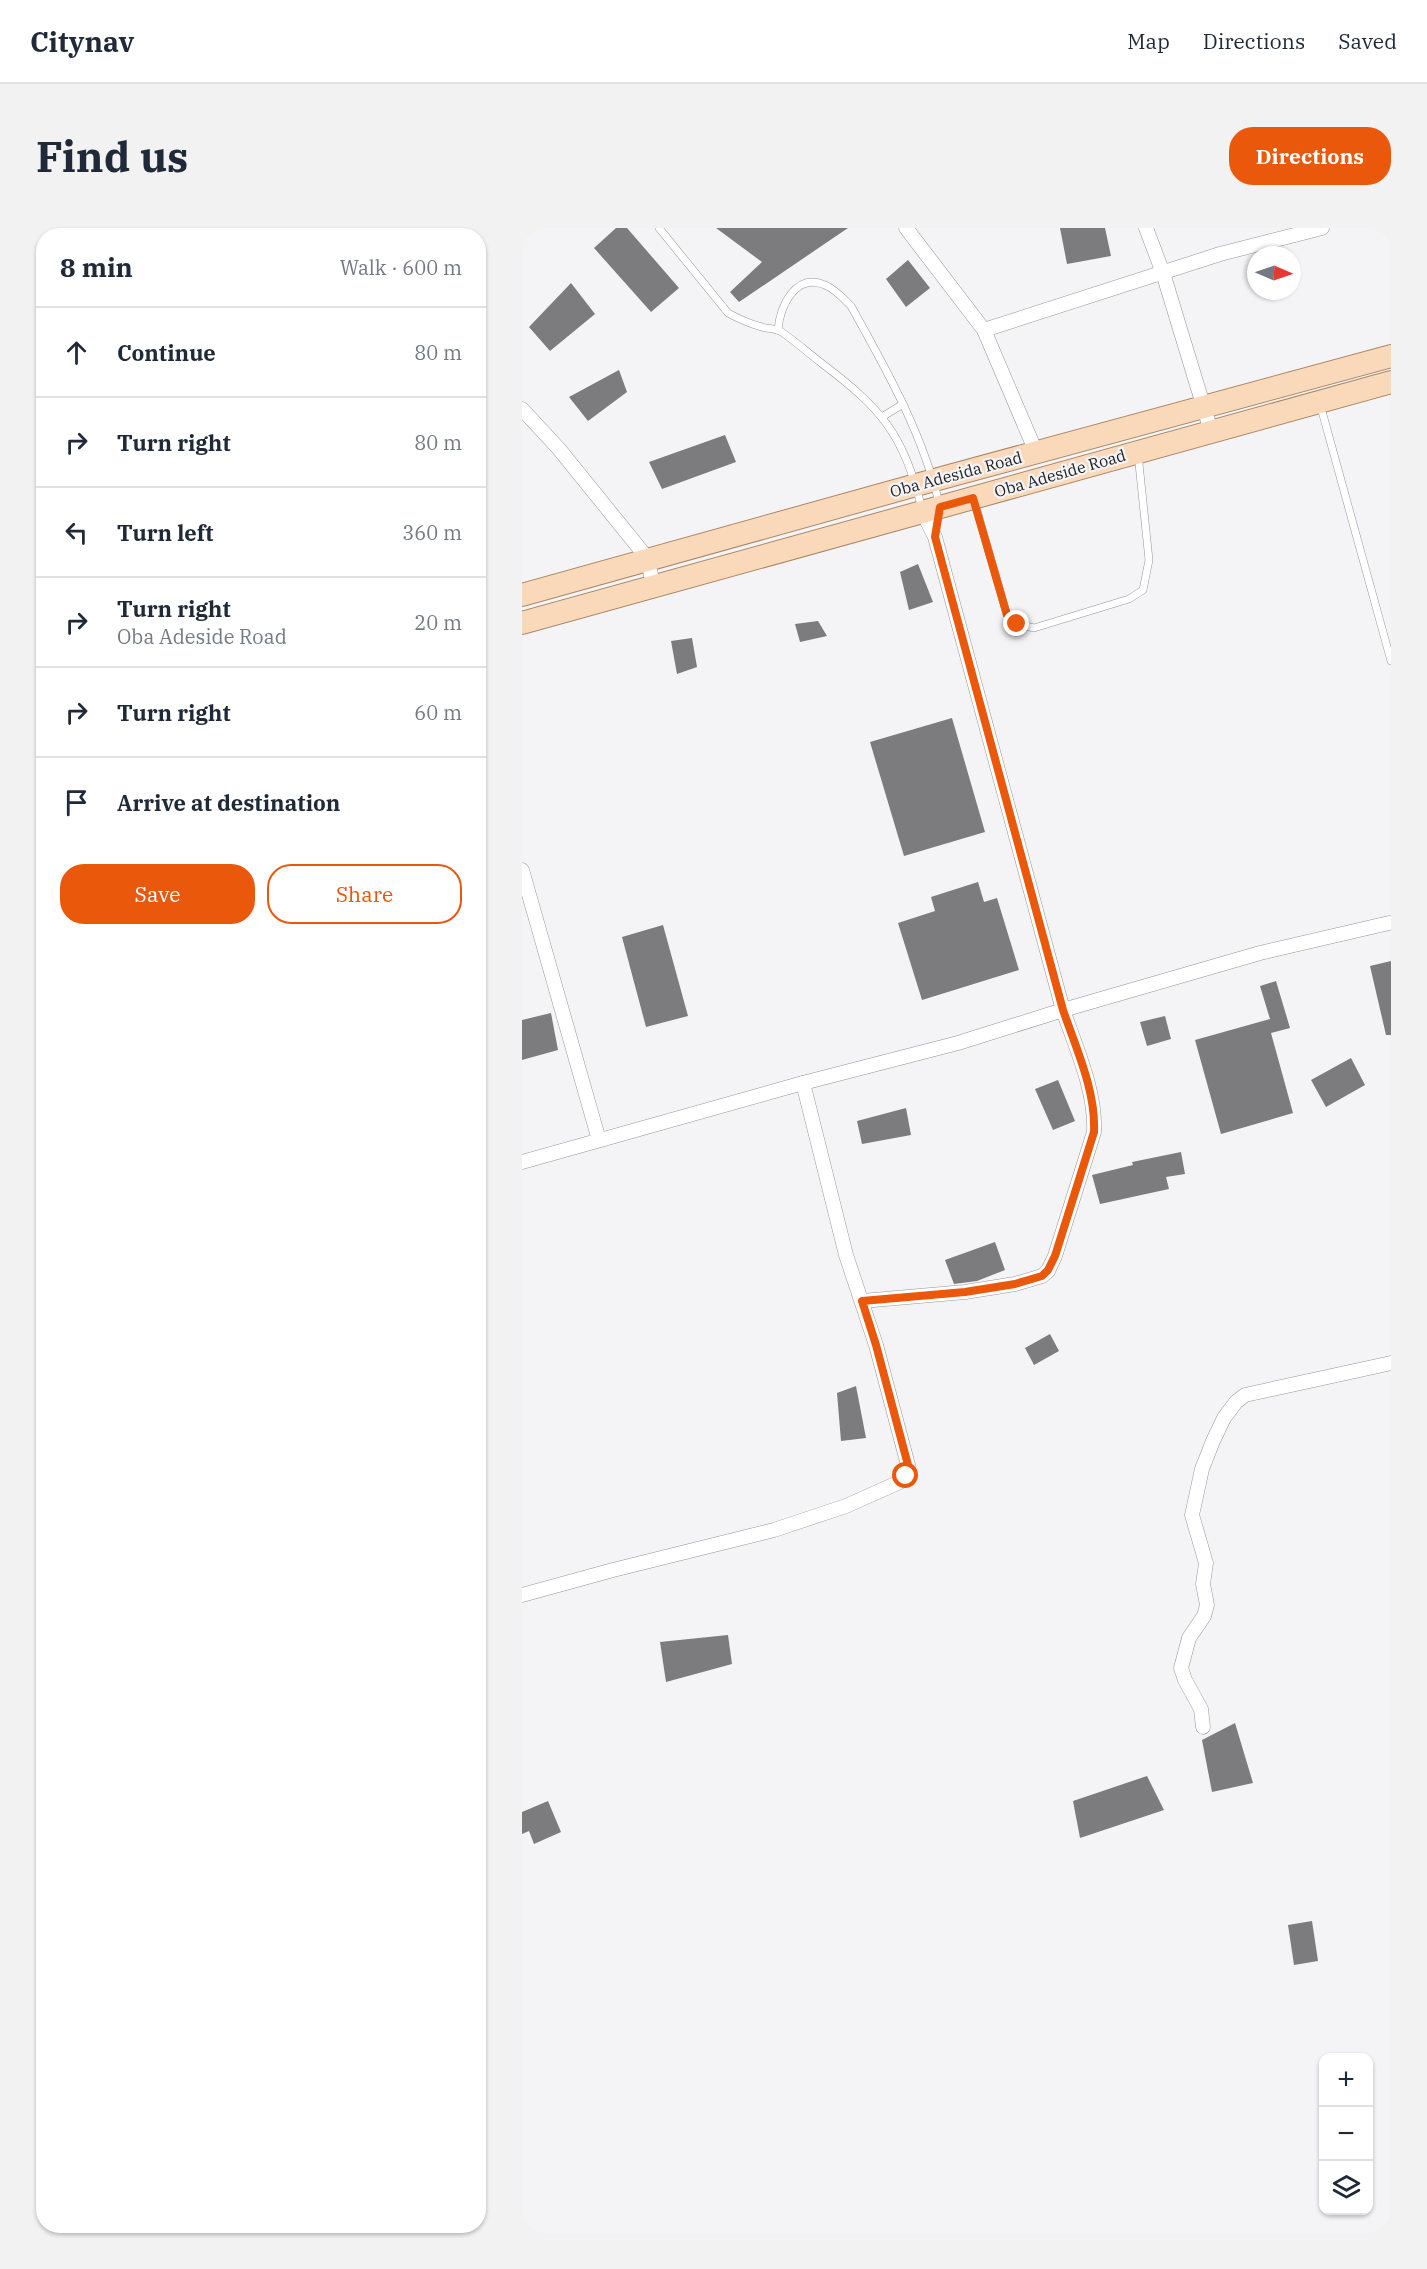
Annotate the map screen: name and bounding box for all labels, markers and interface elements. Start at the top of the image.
text: Citynav [30,23,134,60]
text: Map [1127,27,1170,55]
text: Directions [1203,27,1305,55]
text: Saved [1338,27,1397,55]
button: Directions [1229,127,1391,185]
text: Find us [36,129,188,184]
north arrow [1247,246,1301,300]
text: 8 min [60,250,133,284]
text: Walk · 600 m [340,254,462,281]
icon: ahead [60,336,93,369]
text: Continue [117,338,216,367]
text: 80 m [414,339,462,366]
icon: right [60,426,93,459]
text: Turn right [117,428,231,457]
text: 80 m [414,429,462,456]
street label: Oba Adeside Road [992,445,1128,501]
street label: Oba Adesida Road [888,447,1025,501]
icon: left [60,516,93,549]
text: Turn left [117,518,213,547]
text: 360 m [402,519,462,546]
text: Turn right [117,594,231,623]
icon: right [60,606,93,639]
text: 20 m [414,609,462,636]
route end [1003,610,1029,636]
text: Oba Adeside Road [117,623,287,650]
icon: right [60,696,93,729]
text: Turn right [117,698,231,727]
text: 60 m [414,699,462,726]
icon: arrive [60,786,93,819]
text: Arrive at destination [117,788,340,817]
button: Save [60,864,255,924]
button: Share [267,864,462,924]
route start [892,1462,918,1488]
map controls [1319,2053,1373,2215]
button: + [1319,2053,1373,2107]
button: − [1319,2107,1373,2161]
button: layers [1319,2161,1373,2215]

